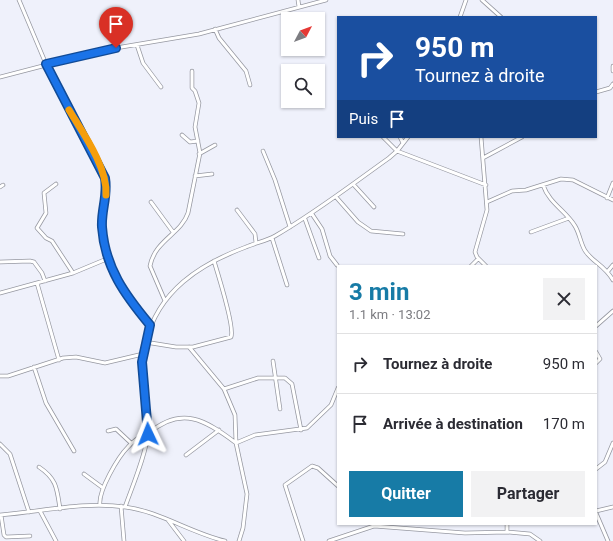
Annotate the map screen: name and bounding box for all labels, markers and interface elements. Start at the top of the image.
pin [99,7.0,133,48]
north arrow [281,12,325,56]
map controls [281,12,325,108]
icon: arrive [105,13,127,35]
text: 950 m [415,31,494,64]
icon: right [349,32,401,84]
button: search [281,64,325,108]
text: Tournez à droite [415,65,544,86]
icon: arrive [386,108,408,130]
text: Puis [349,110,378,128]
text: 3 min [349,278,409,306]
button: close [543,278,585,320]
text: 1.1 km · 13:02 [349,307,430,322]
icon: right [349,353,371,375]
text: Tournez à droite [383,355,492,373]
text: 950 m [543,355,585,373]
position arrow [127,413,169,455]
icon: arrive [349,413,371,435]
text: Arrivée à destination [383,415,523,433]
text: 170 m [543,415,585,433]
button: Quitter [349,471,463,517]
button: Partager [471,471,585,517]

